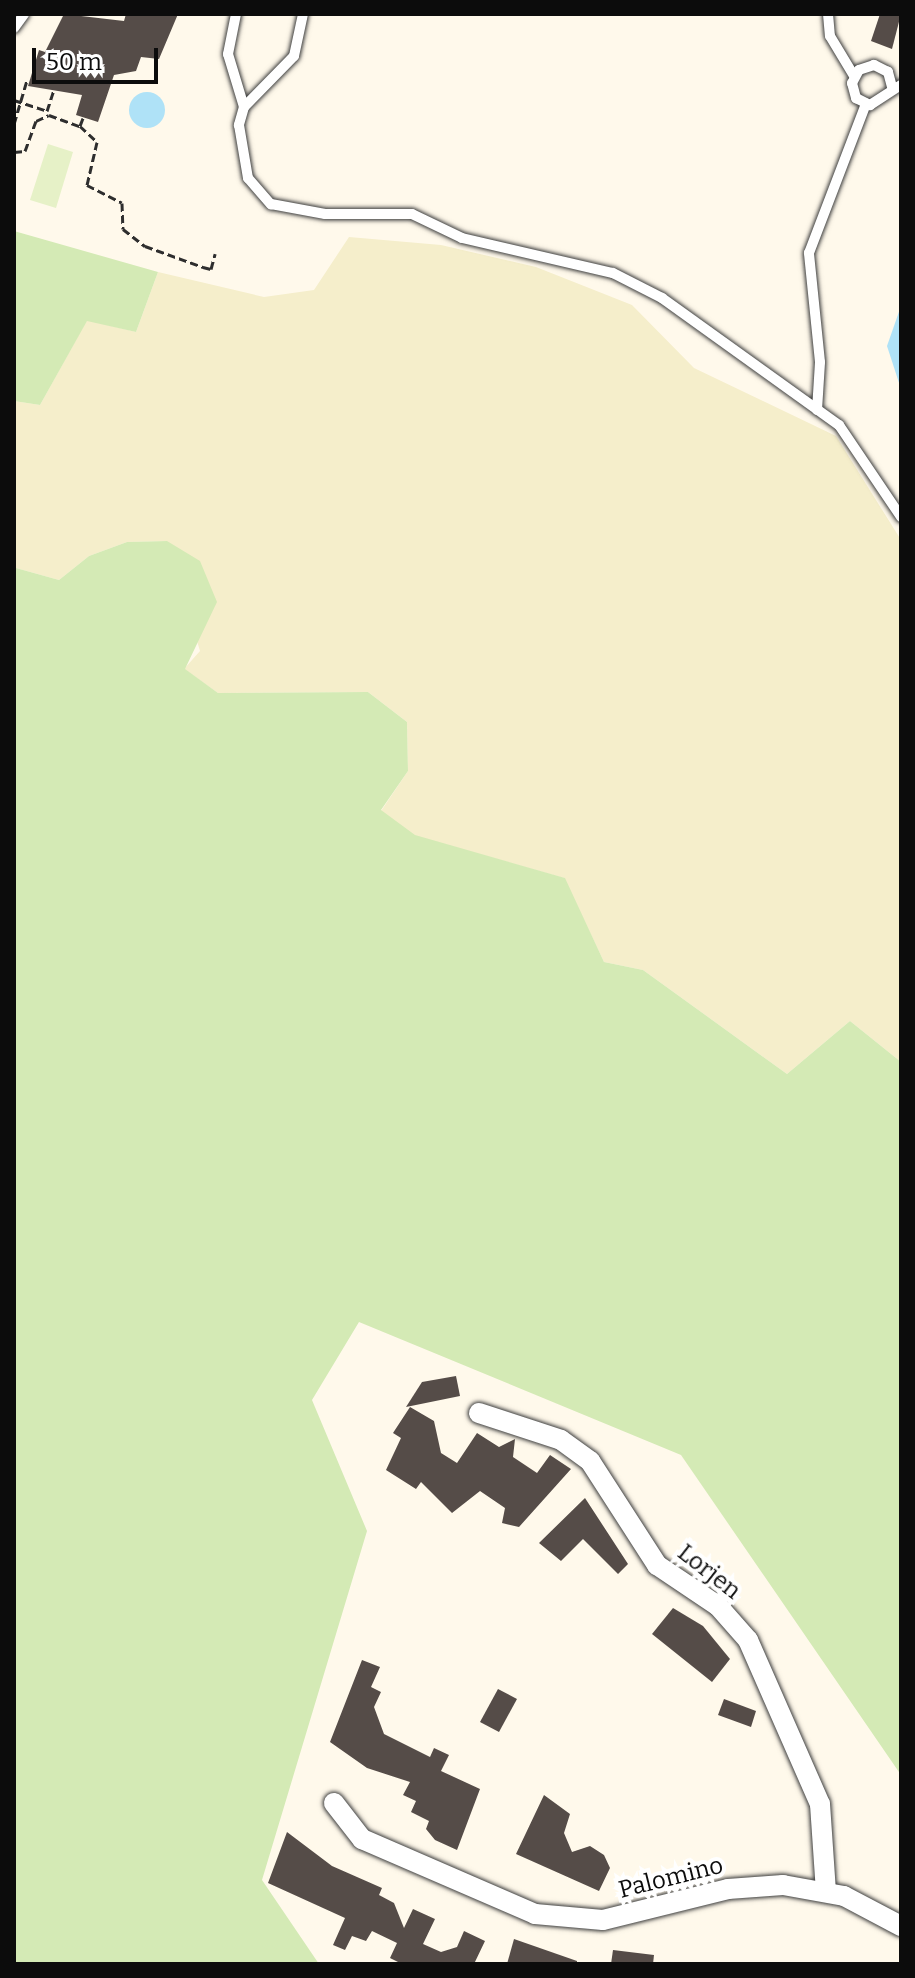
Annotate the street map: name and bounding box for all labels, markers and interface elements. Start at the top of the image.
scale bar [36,32,162,82]
text: 50 m [46,48,102,76]
street label: Lorjen [672,1538,746,1606]
street label: Palomino [616,1851,726,1905]

